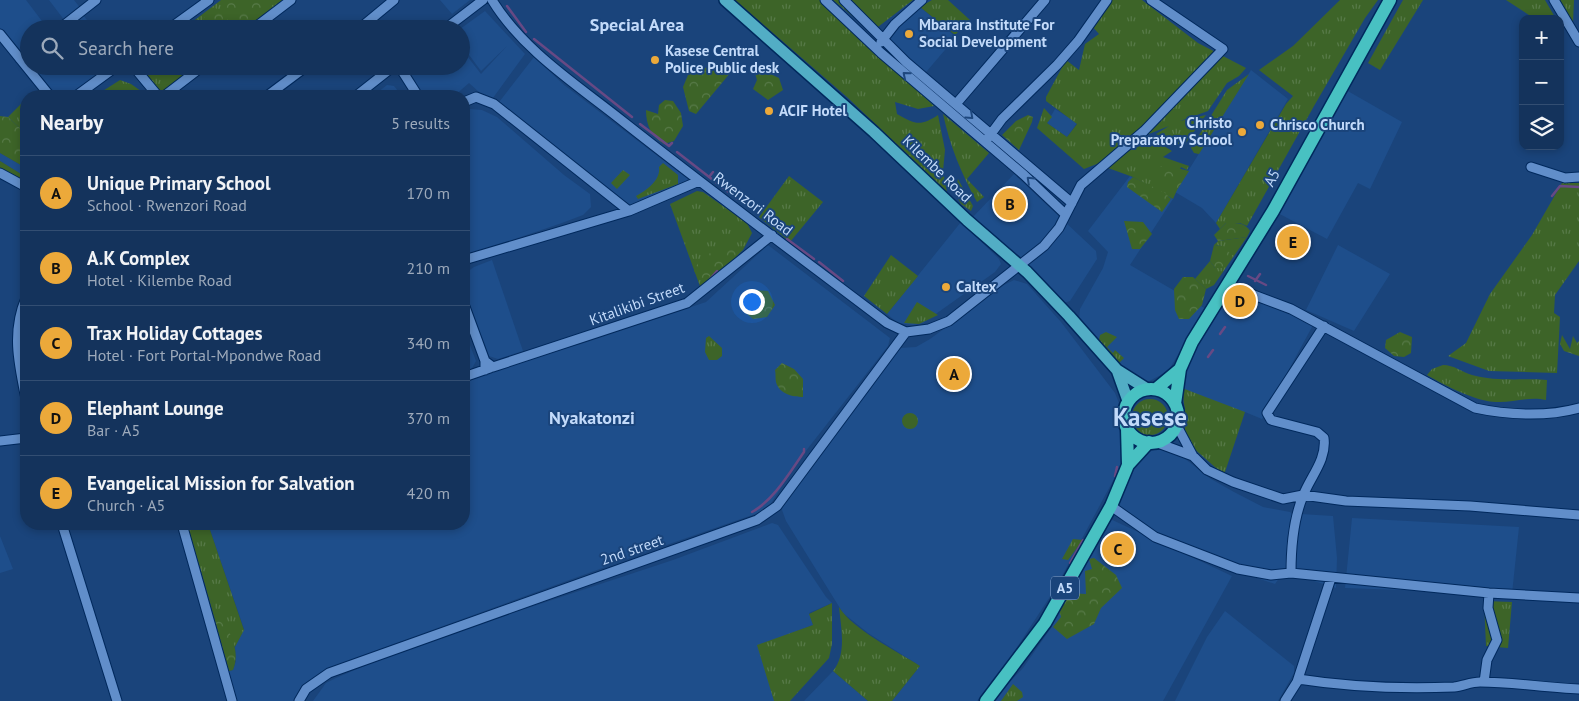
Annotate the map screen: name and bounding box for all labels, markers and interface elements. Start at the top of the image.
district label: Special Area [590,13,684,36]
place label: Mbarara Institute For Social Development [919,15,1055,51]
map controls [1519,15,1564,150]
button: + [1519,15,1564,60]
search box [20,20,470,75]
marker: Mbarara Institute For Social Development [903,28,915,40]
icon: search [38,34,66,62]
text: Search here [78,36,174,60]
place label: Kasese Central Police Public desk [665,41,780,77]
marker: Kasese Central Police Public desk [649,54,661,66]
button: − [1519,60,1564,105]
one-way arrow [903,71,912,80]
place label: ACIF Hotel [779,101,847,120]
marker: ACIF Hotel [763,105,775,117]
button: layers [1519,105,1564,150]
text: Nearby [40,109,103,136]
one-way arrow [964,111,973,120]
text: 5 results [391,113,450,133]
place label: Christo Preparatory School [1111,113,1233,149]
place label: Chrisco Church [1270,115,1365,134]
marker: Chrisco Church [1254,119,1266,131]
marker: Christo Preparatory School [1236,126,1248,138]
street label: Kilembe Road [899,131,976,206]
street label: A5 [1259,166,1284,190]
street label: Rwenzori Road [710,168,797,240]
text: Unique Primary School [87,171,271,195]
one-way arrow [1027,177,1036,186]
text: A [51,183,61,203]
text: 170 m [407,183,450,203]
pin: B [994,185,1026,223]
text: School · Rwenzori Road [87,195,247,215]
pin: E [1277,223,1309,261]
text: A.K Complex [87,246,190,270]
text: B [51,258,61,278]
text: 210 m [407,258,450,278]
text: Hotel · Kilembe Road [87,270,232,290]
place label: Caltex [956,277,997,296]
street label: Kitalikibi Street [587,278,687,330]
marker: Caltex [940,281,952,293]
pin: D [1224,282,1256,320]
your location [739,289,765,315]
text: Trax Holiday Cottages [87,321,263,345]
text: C [52,333,60,353]
text: 340 m [407,333,450,353]
text: Hotel · Fort Portal-Mpondwe Road [87,345,321,365]
pin: A [938,355,970,393]
text: Elephant Lounge [87,396,224,420]
district label: Kasese [1113,401,1187,433]
district label: Nyakatonzi [549,406,635,429]
text: D [51,408,61,428]
text: 370 m [407,408,450,428]
text: Bar · A5 [87,420,140,440]
text: Evangelical Mission for Salvation [87,471,355,495]
text: E [52,483,60,503]
text: 420 m [407,483,450,503]
text: Church · A5 [87,495,165,515]
street label: 2nd street [598,530,666,569]
pin: C [1102,530,1134,568]
road number: A5 [1051,576,1079,600]

